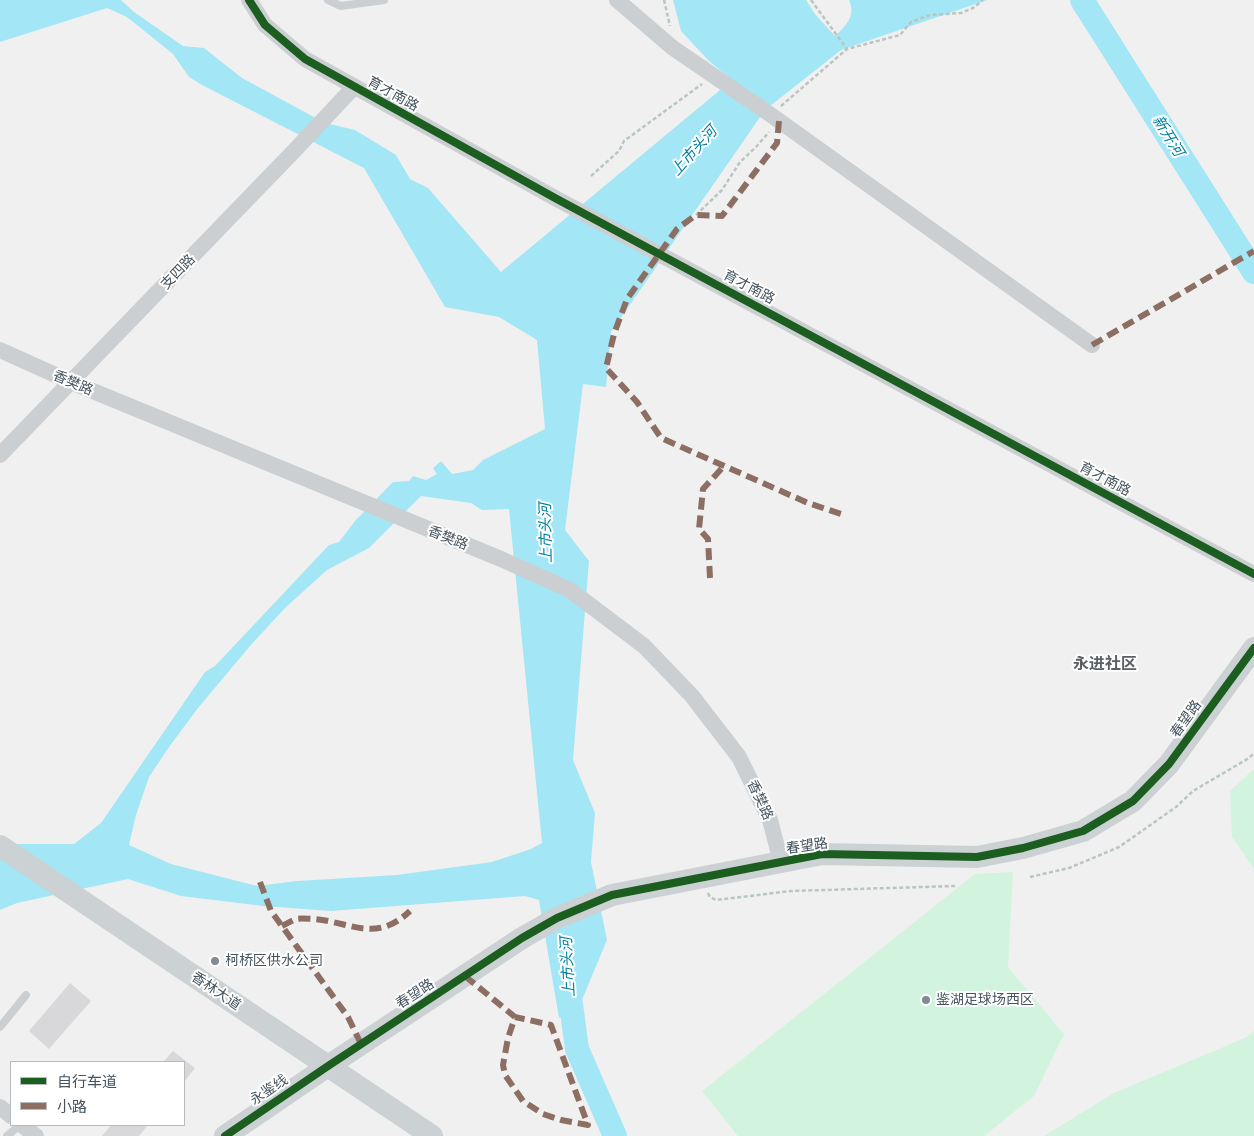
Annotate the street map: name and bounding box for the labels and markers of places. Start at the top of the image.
place label: 柯桥区供水公司 [225,953,323,969]
marker: 柯桥区供水公司 [209,955,221,967]
place label: 鉴湖足球场西区 [936,992,1034,1008]
marker: 鉴湖足球场西区 [920,994,932,1006]

